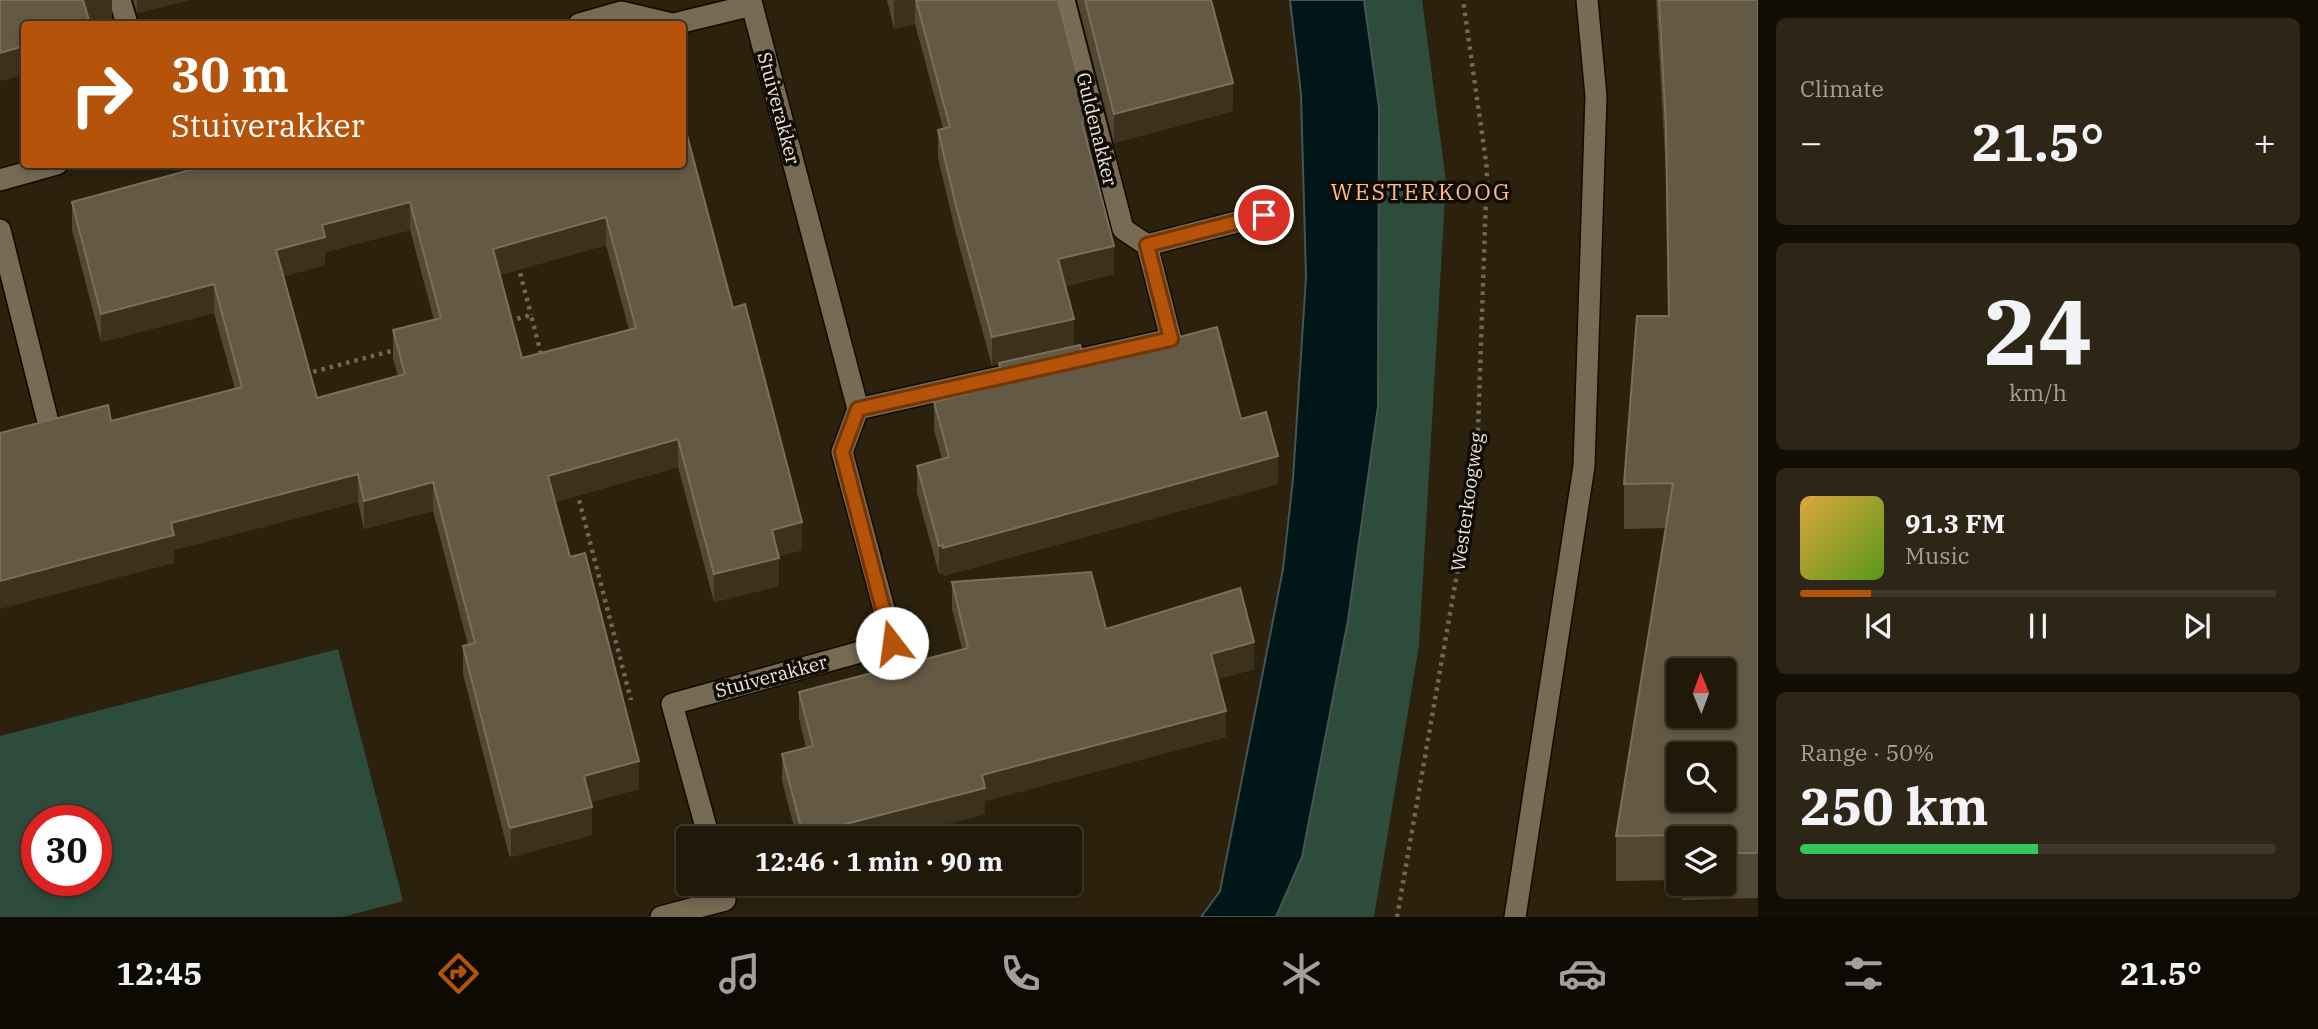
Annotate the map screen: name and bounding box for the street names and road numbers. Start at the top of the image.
street label: Stuiverakker [753,49,806,167]
street label: Guldenakker [1071,70,1123,189]
street label: Westerkoogweg [1445,430,1489,573]
street label: Stuiverakker [712,649,830,702]

